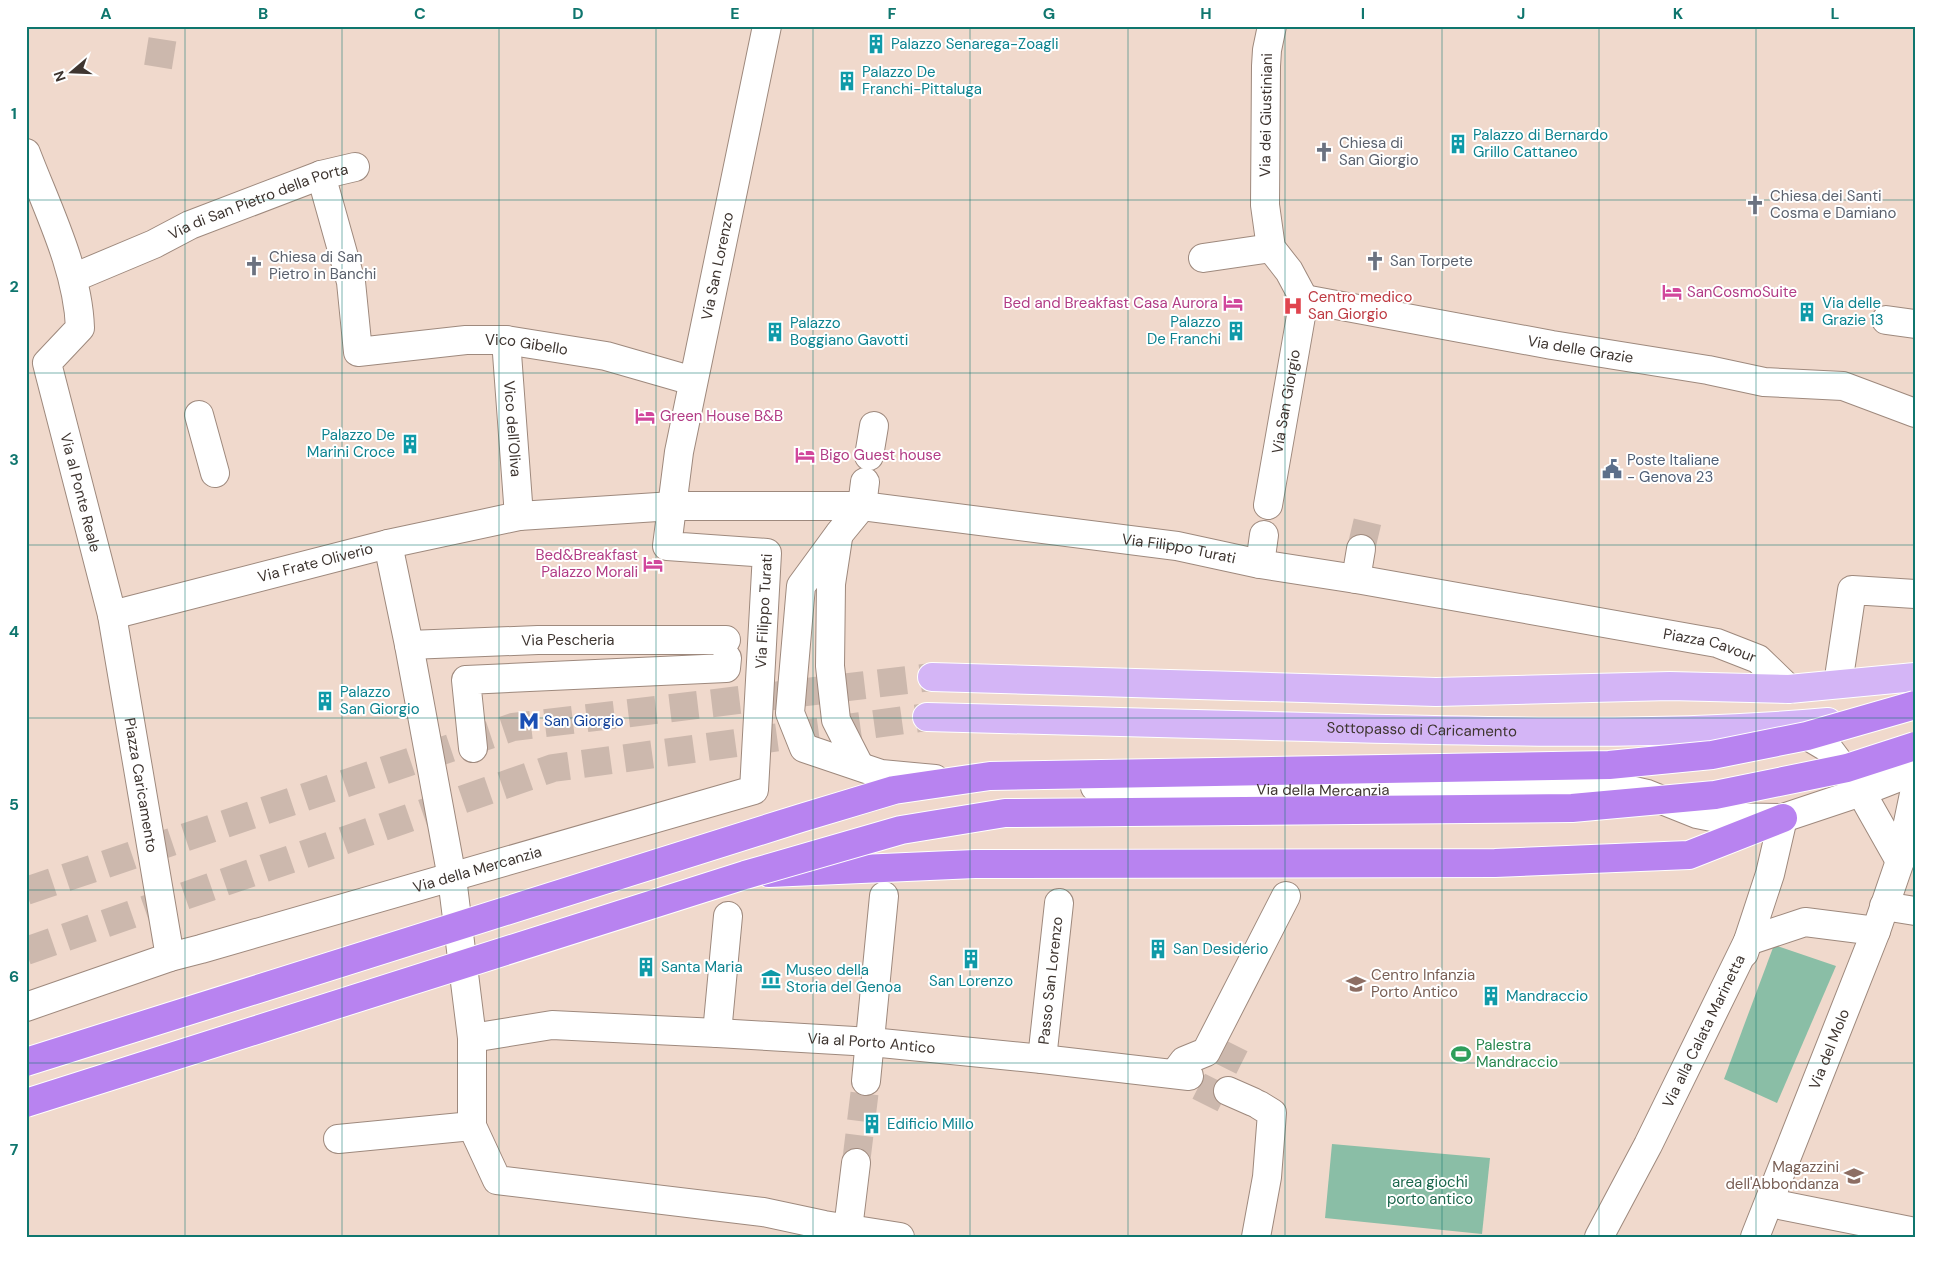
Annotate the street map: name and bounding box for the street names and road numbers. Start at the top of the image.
street label: Via dei Giustiniani [1255,53,1277,177]
street label: Via di San Pietro della Porta [165,159,350,245]
street label: Via San Lorenzo [696,210,738,322]
street label: Vico Gibello [485,330,570,360]
street label: Via delle Grazie [1526,331,1635,368]
street label: Via San Giorgio [1267,348,1305,455]
street label: Vico dell'Oliva [499,380,526,478]
street label: Via al Ponte Reale [55,431,105,554]
street label: Via Filippo Turati [1121,529,1238,568]
street label: Via Frate Oliverio [256,538,375,587]
street label: Via Filippo Turati [751,553,777,669]
street label: Piazza Cavour [1662,624,1760,667]
street label: Via Pescheria [521,630,615,651]
street label: Piazza Caricamento [120,716,162,854]
street label: Sottopasso di Caricamento [1326,718,1517,741]
street label: Via della Mercanzia [1256,779,1390,801]
street label: Via della Mercanzia [411,842,544,898]
street label: Passo San Lorenzo [1034,915,1067,1046]
street label: Via alla Calata Marinetta [1658,951,1750,1111]
street label: Via del Molo [1804,1006,1854,1092]
street label: Via al Porto Antico [807,1028,936,1058]

